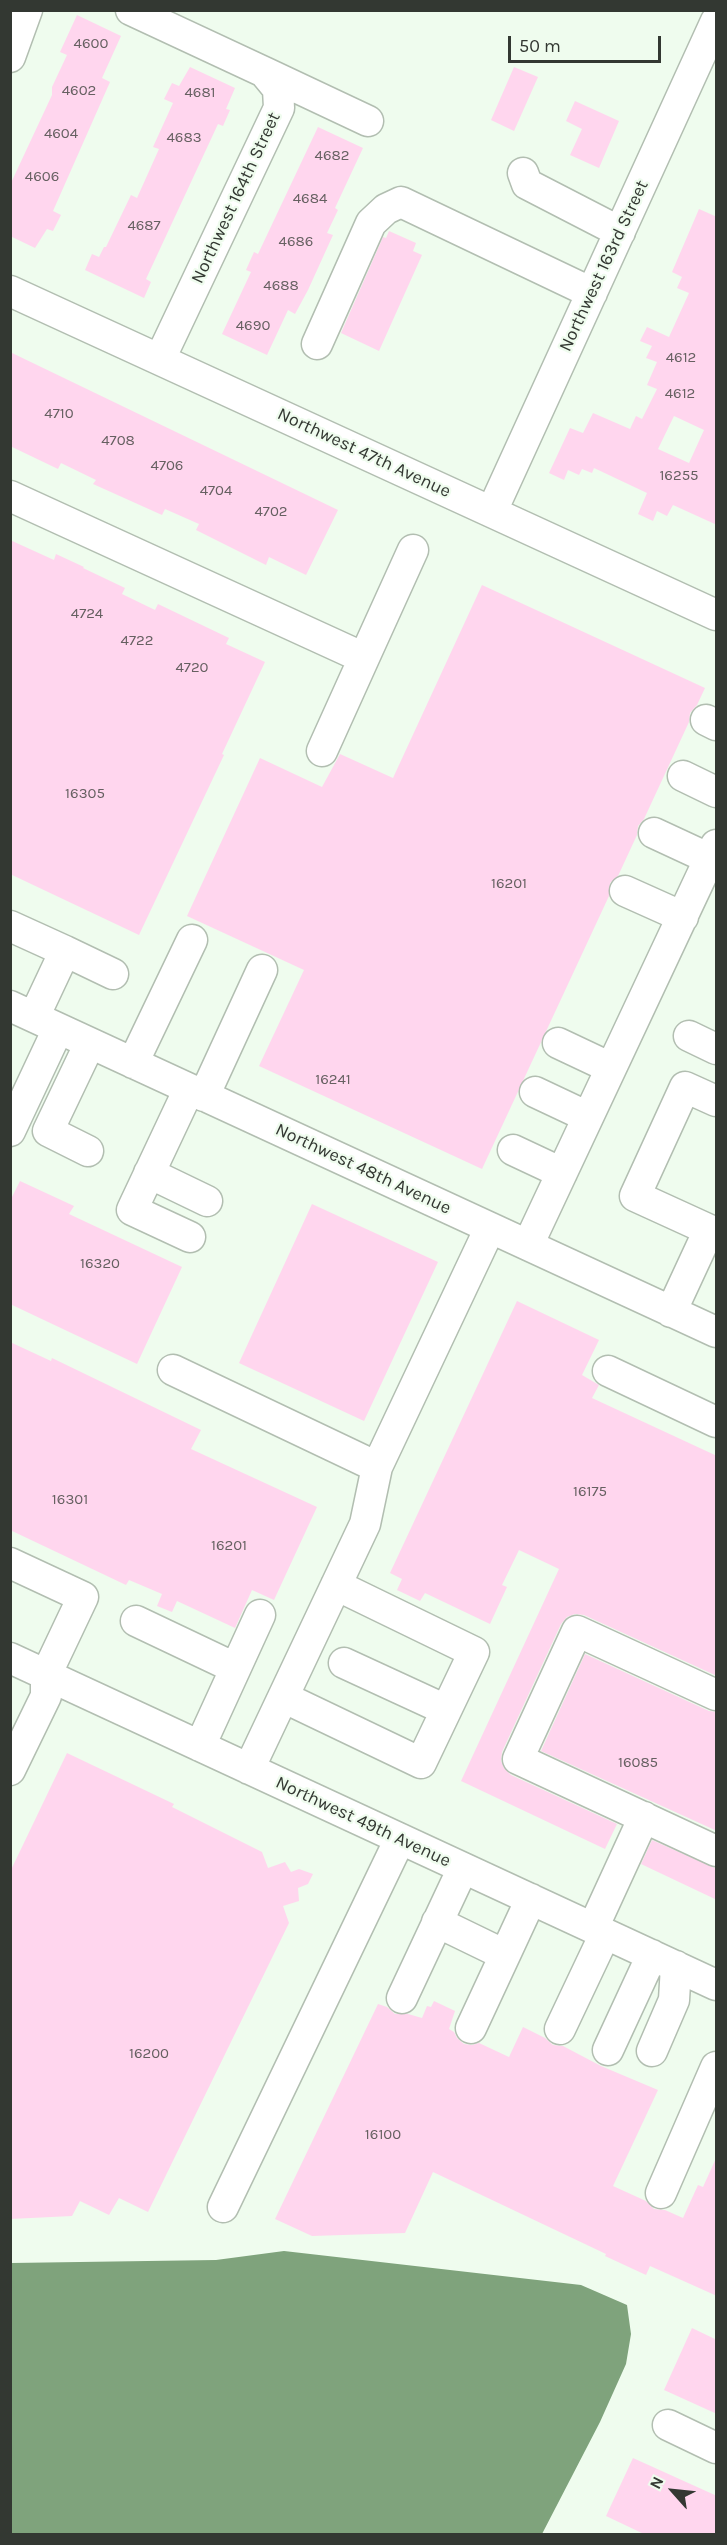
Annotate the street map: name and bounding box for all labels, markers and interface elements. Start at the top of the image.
scale bar [511,24,664,62]
house number: 4600 [74,35,108,53]
text: 50 m [519,35,561,57]
house number: 4602 [62,82,96,100]
house number: 4681 [184,84,216,102]
street label: Northwest 164th Street [187,109,285,287]
house number: 4604 [44,125,78,143]
house number: 4683 [166,129,202,147]
house number: 4682 [315,147,349,165]
house number: 4606 [25,168,59,186]
street label: Northwest 163rd Street [555,177,653,355]
house number: 4684 [293,190,327,208]
house number: 4687 [127,217,161,235]
house number: 4686 [279,233,313,251]
house number: 4688 [263,277,299,295]
house number: 4690 [236,317,270,335]
house number: 4612 [666,349,696,367]
house number: 4612 [665,385,695,403]
street label: Northwest 47th Avenue [274,403,454,503]
house number: 4710 [44,405,74,423]
house number: 4708 [101,432,135,450]
house number: 4706 [151,457,183,475]
house number: 16255 [659,467,699,485]
house number: 4704 [200,482,232,500]
house number: 4702 [254,503,288,521]
house number: 4724 [71,605,103,623]
house number: 4722 [121,632,153,650]
house number: 4720 [175,659,209,677]
house number: 16305 [65,785,105,803]
house number: 16201 [491,875,527,893]
house number: 16241 [315,1071,351,1089]
street label: Northwest 48th Avenue [272,1119,454,1219]
house number: 16320 [80,1255,120,1273]
house number: 16175 [573,1483,607,1501]
house number: 16301 [52,1491,88,1509]
house number: 16201 [211,1537,247,1555]
house number: 16085 [618,1754,658,1772]
street label: Northwest 49th Avenue [272,1772,454,1872]
house number: 16200 [129,2045,169,2063]
house number: 16100 [365,2126,401,2144]
north arrow [643,2461,703,2521]
text: N [645,2473,668,2492]

